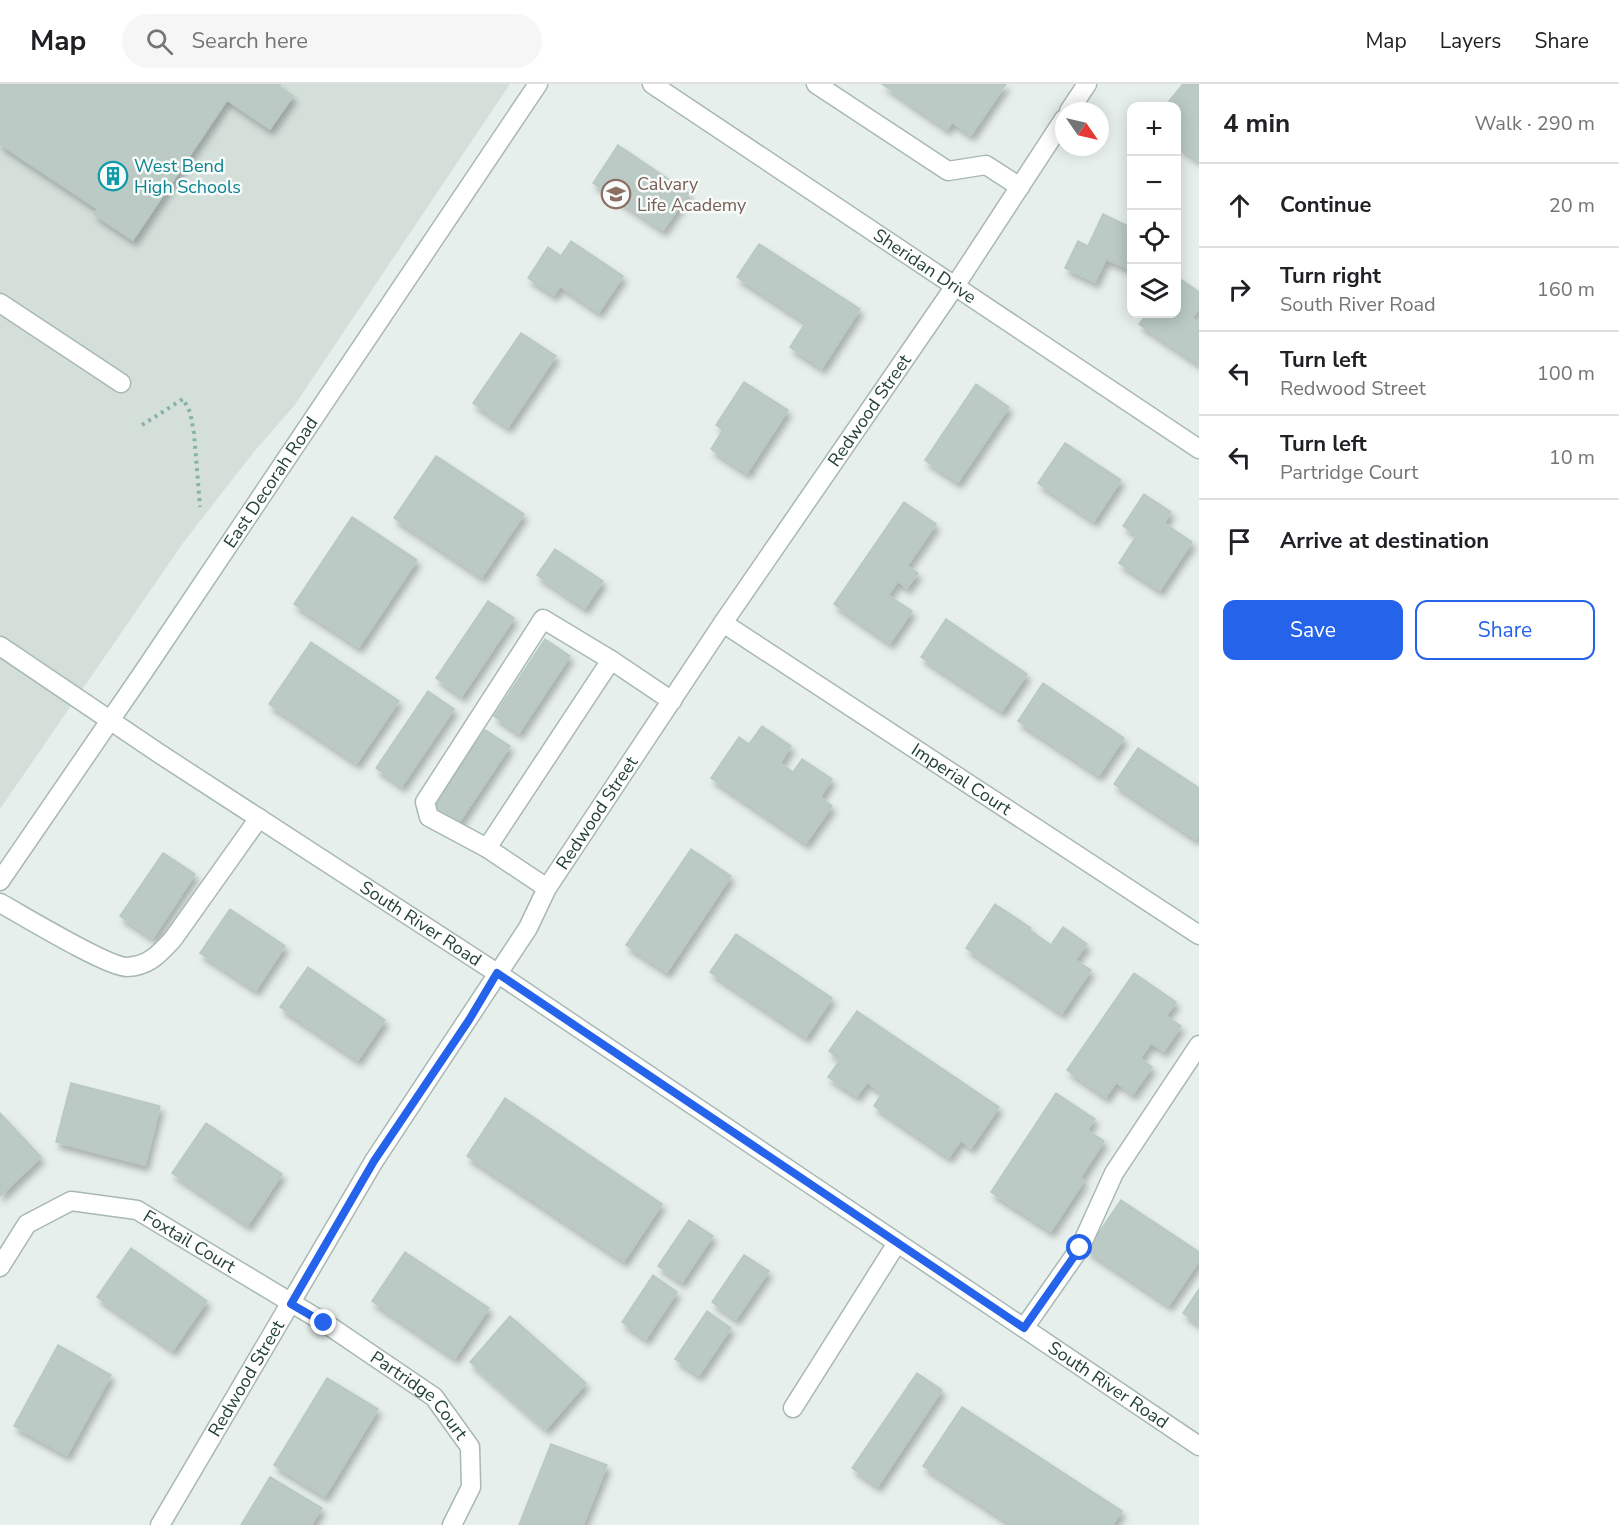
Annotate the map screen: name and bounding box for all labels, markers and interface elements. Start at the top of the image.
search box [122,14,542,68]
text: Map [30,22,86,60]
icon: search [143,25,176,58]
text: Search here [191,26,308,56]
text: Map [1365,27,1407,55]
text: Layers [1440,27,1501,55]
text: Share [1534,27,1589,55]
north arrow [1055,102,1109,156]
map controls [1127,102,1181,318]
button: + [1127,102,1181,156]
text: 4 min [1223,106,1290,141]
text: Walk · 290 m [1475,110,1595,137]
place label: West Bend High Schools [134,154,241,199]
button: − [1127,156,1181,210]
building icon: West Bend High Schools [97,160,129,192]
place label: Calvary Life Academy [637,172,747,217]
school or university icon: Calvary Life Academy [600,178,632,210]
icon: ahead [1223,189,1256,222]
text: Continue [1280,190,1371,220]
text: 20 m [1549,192,1595,219]
button: locate [1127,210,1181,264]
street label: Sheridan Drive [869,223,981,309]
text: Turn right [1280,261,1381,291]
button: layers [1127,264,1181,318]
icon: right [1223,273,1256,306]
text: 160 m [1537,276,1595,303]
text: South River Road [1280,291,1436,318]
text: Turn left [1280,345,1367,375]
street label: Redwood Street [822,349,917,471]
icon: left [1223,357,1256,390]
text: 100 m [1537,360,1595,387]
text: Redwood Street [1280,375,1426,402]
street label: East Decorah Road [218,412,323,553]
text: Turn left [1280,429,1367,459]
icon: left [1223,441,1256,474]
text: 10 m [1549,444,1595,471]
text: Partridge Court [1280,459,1418,486]
icon: arrive [1223,525,1256,558]
text: Arrive at destination [1280,526,1489,556]
button: Save [1223,600,1403,660]
button: Share [1415,600,1595,660]
street label: Imperial Court [907,738,1017,821]
street label: Redwood Street [551,751,644,874]
street label: South River Road [355,875,486,972]
street label: Foxtail Court [139,1204,240,1279]
route start [1066,1234,1092,1260]
route end [310,1309,336,1335]
street label: Redwood Street [203,1315,290,1441]
street label: South River Road [1043,1336,1173,1434]
street label: Partridge Court [366,1345,473,1445]

